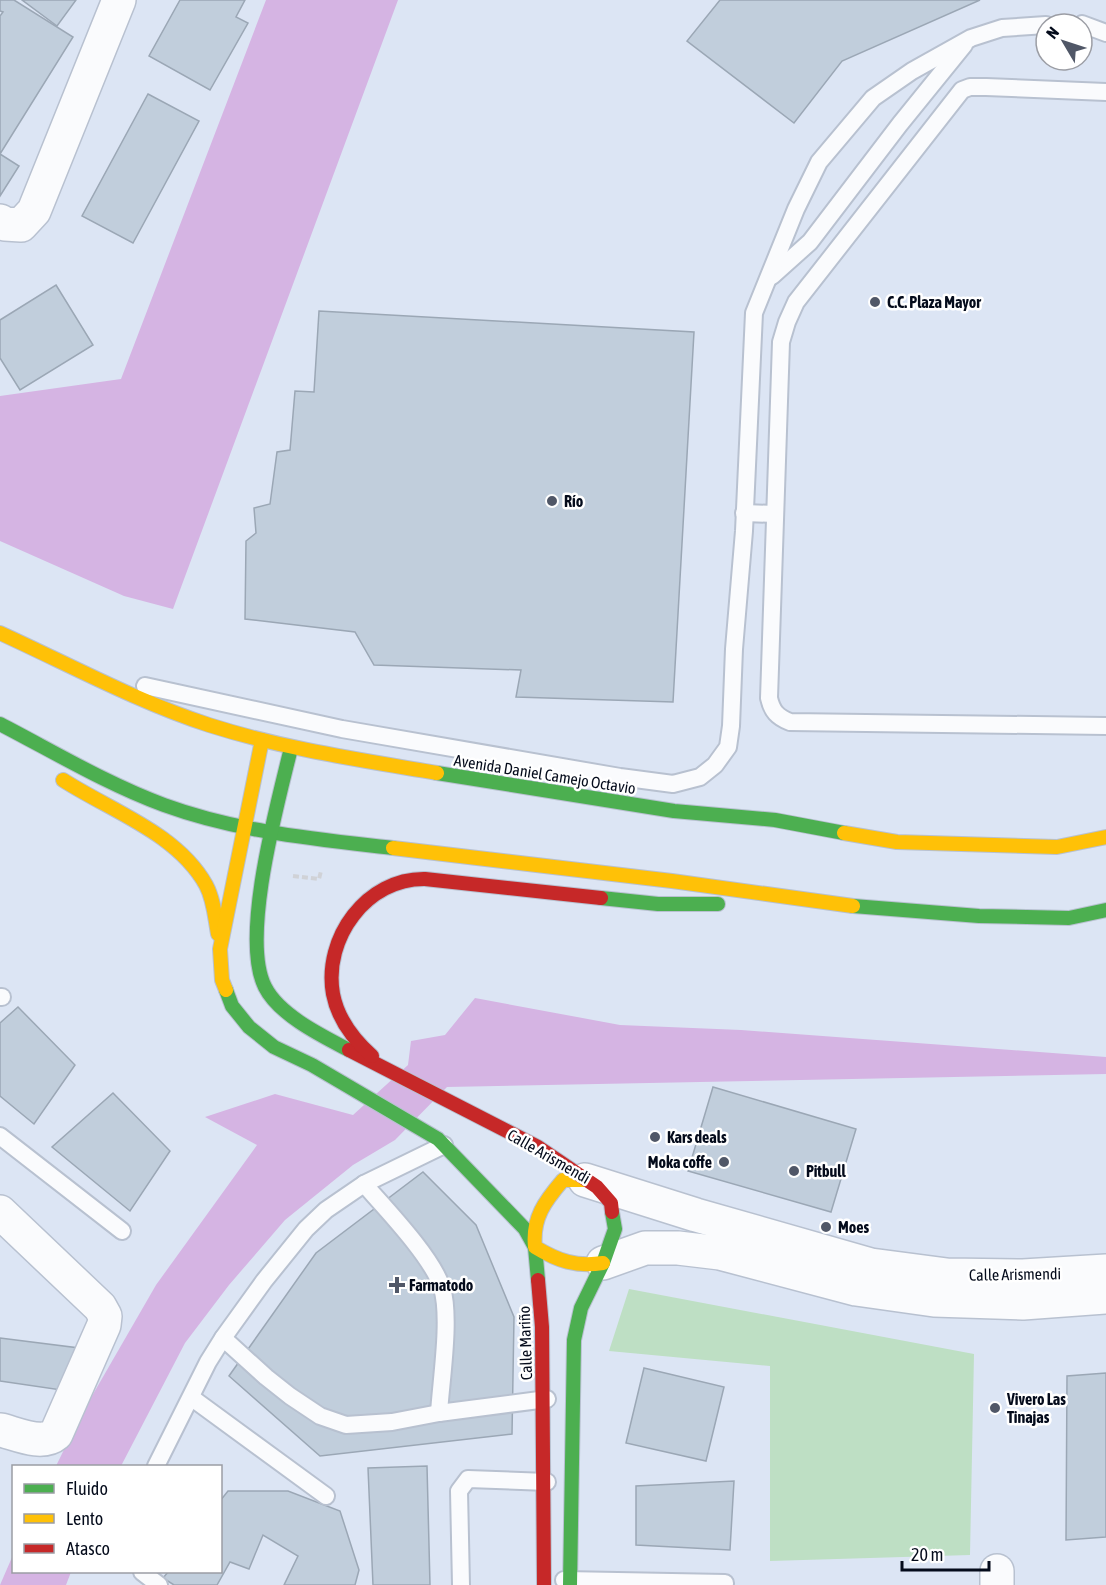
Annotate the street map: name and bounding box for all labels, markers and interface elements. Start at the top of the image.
north arrow [1034,12,1094,72]
text: N [1042,23,1062,42]
place label: C.C. Plaza Mayor [887,293,981,311]
marker: C.C. Plaza Mayor [868,295,882,309]
place label: Río [564,492,584,510]
marker: Río [545,494,559,508]
street label: Avenida Daniel Camejo Octavio [453,751,637,798]
street label: Calle Arismendi [505,1125,593,1187]
place label: Kars deals [667,1128,727,1146]
marker: Kars deals [648,1130,662,1144]
place label: Moka coffe [648,1153,712,1171]
marker: Moka coffe [717,1155,731,1169]
place label: Pitbull [806,1162,847,1180]
marker: Pitbull [787,1164,801,1178]
place label: Moes [838,1218,870,1236]
marker: Moes [819,1220,833,1234]
street label: Calle Arismendi [969,1264,1061,1284]
place label: Farmatodo [409,1276,474,1294]
marker: Farmatodo [390,1278,404,1292]
street label: Calle Mariño [515,1306,535,1380]
place label: Vivero Las Tinajas [1006,1390,1066,1426]
marker: Vivero Las Tinajas [988,1401,1002,1415]
legend [12,1465,222,1573]
text: Fluido [66,1478,108,1499]
text: Lento [66,1508,103,1529]
scale bar [902,1534,989,1572]
text: Atasco [66,1538,110,1559]
text: 20 m [911,1544,943,1565]

